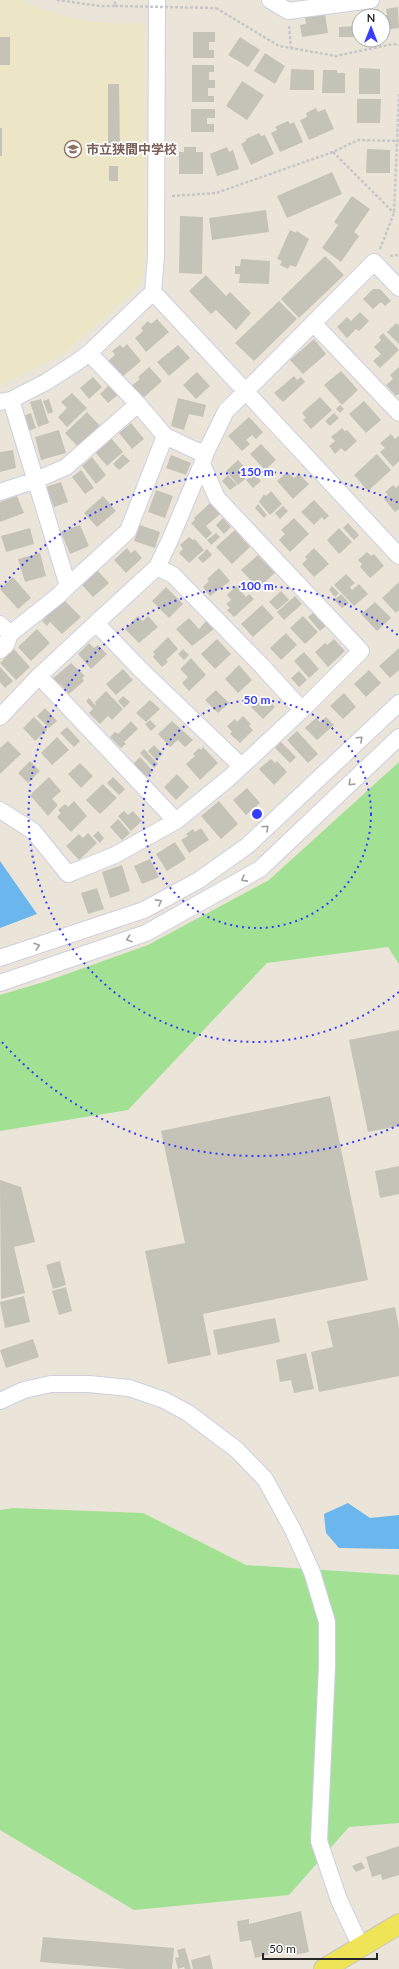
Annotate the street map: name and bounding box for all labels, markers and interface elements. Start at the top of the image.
north arrow [351,8,391,48]
text: N [367,11,375,24]
school or university icon: 市立狭間中学校 [63,139,83,159]
place label: 市立狭間中学校 [86,141,177,157]
text: 150 m [240,464,274,479]
text: 100 m [240,578,274,593]
text: 50 m [244,692,270,707]
one-way arrow [355,736,363,744]
one-way arrow [348,778,356,786]
centre of rings [250,807,264,821]
one-way arrow [261,825,269,833]
one-way arrow [240,874,248,881]
one-way arrow [155,899,162,906]
one-way arrow [125,934,132,943]
one-way arrow [34,942,41,951]
scale bar [263,1935,377,1961]
text: 50 m [269,1941,296,1956]

